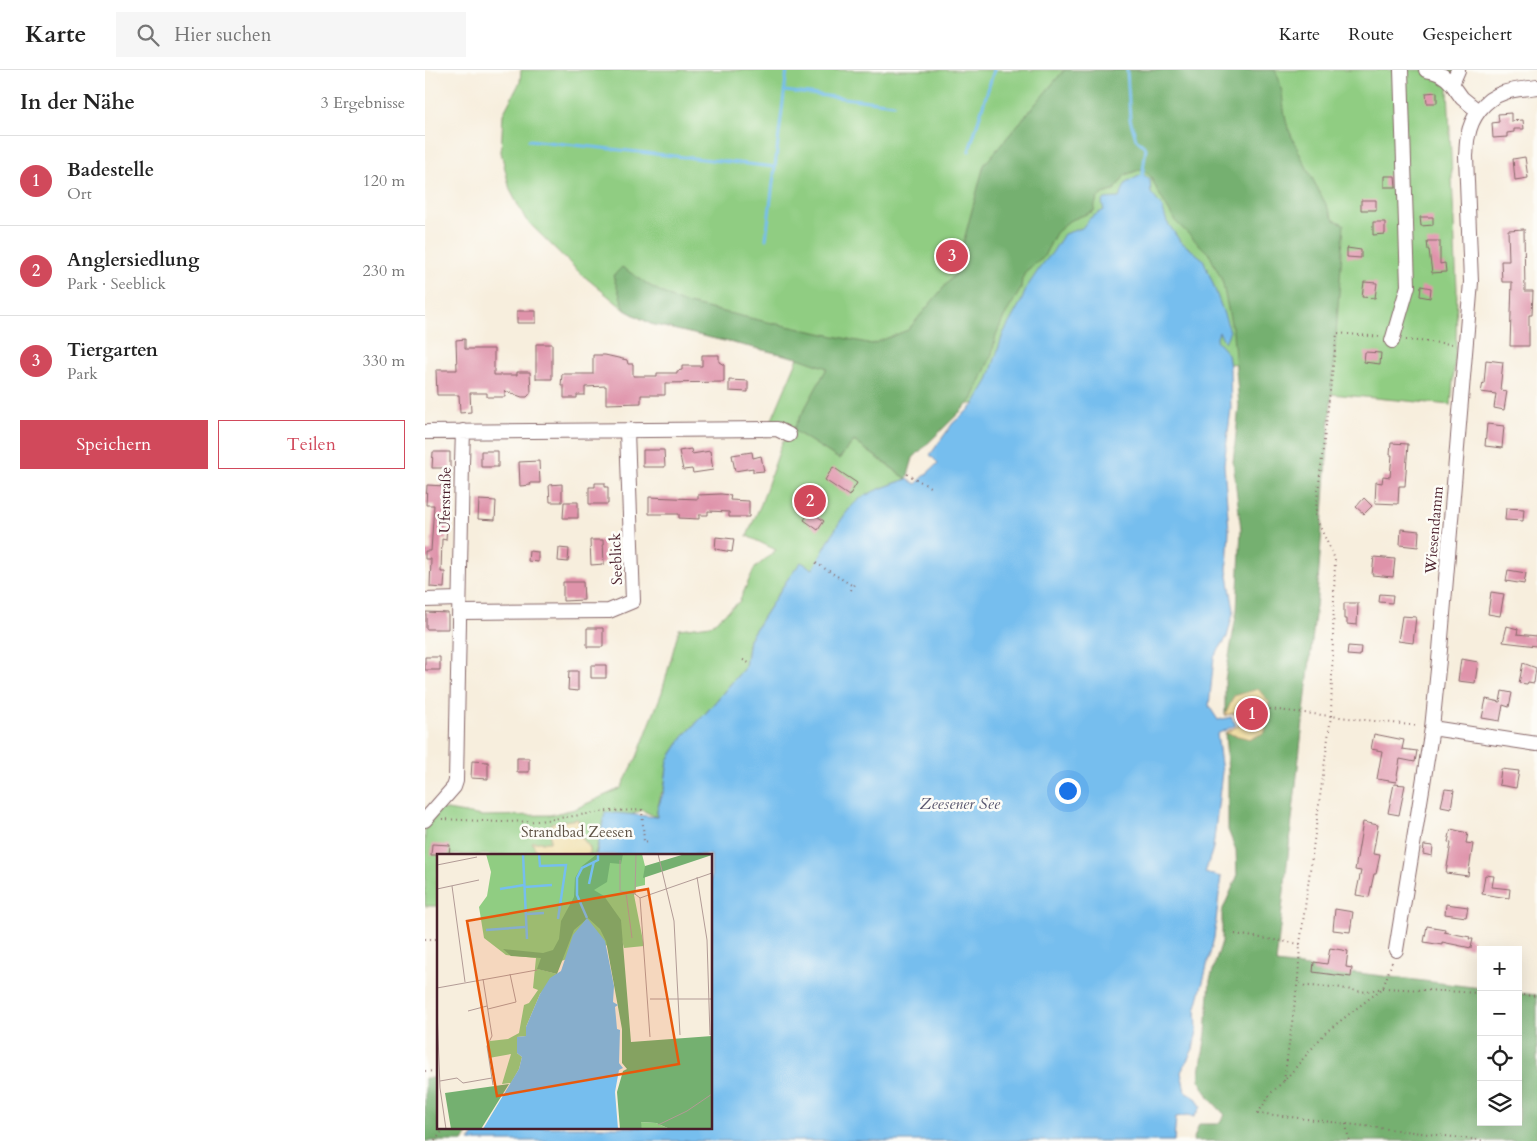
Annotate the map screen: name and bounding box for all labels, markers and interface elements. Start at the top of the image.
search box [116,12,466,57]
text: Karte [25,18,86,51]
icon: search [134,21,162,49]
text: Hier suchen [174,22,272,48]
text: Karte [1279,22,1320,47]
text: Route [1348,22,1394,47]
text: Gespeichert [1422,22,1512,47]
text: In der Nähe [20,88,135,117]
text: 3 Ergebnisse [320,92,405,114]
text: Badestelle [67,157,154,183]
text: 1 [32,170,40,192]
text: 120 m [363,170,405,192]
text: Ort [67,183,92,205]
pin: 3 [936,237,968,275]
text: Anglersiedlung [67,247,199,273]
text: 2 [32,260,40,282]
text: 230 m [363,260,405,282]
text: Park · Seeblick [67,273,166,295]
text: Tiergarten [67,337,158,363]
text: 3 [32,350,40,372]
text: 330 m [363,350,405,372]
text: Park [67,363,98,385]
button: Speichern [20,420,208,469]
button: Teilen [218,420,405,469]
street label: Uferstraße [434,466,456,533]
pin: 2 [794,482,826,520]
street label: Wiesendamm [1420,485,1448,576]
street label: Seeblick [605,533,627,585]
pin: 1 [1236,695,1268,733]
your location [1055,778,1081,804]
water label: Zeesener See [920,793,1001,815]
park label: Strandbad Zeesen [521,822,633,842]
inset map [437,854,713,1128]
map controls [1477,946,1522,1126]
button: + [1477,946,1522,991]
button: − [1477,991,1522,1036]
button: locate [1477,1036,1522,1081]
button: layers [1477,1081,1522,1126]

